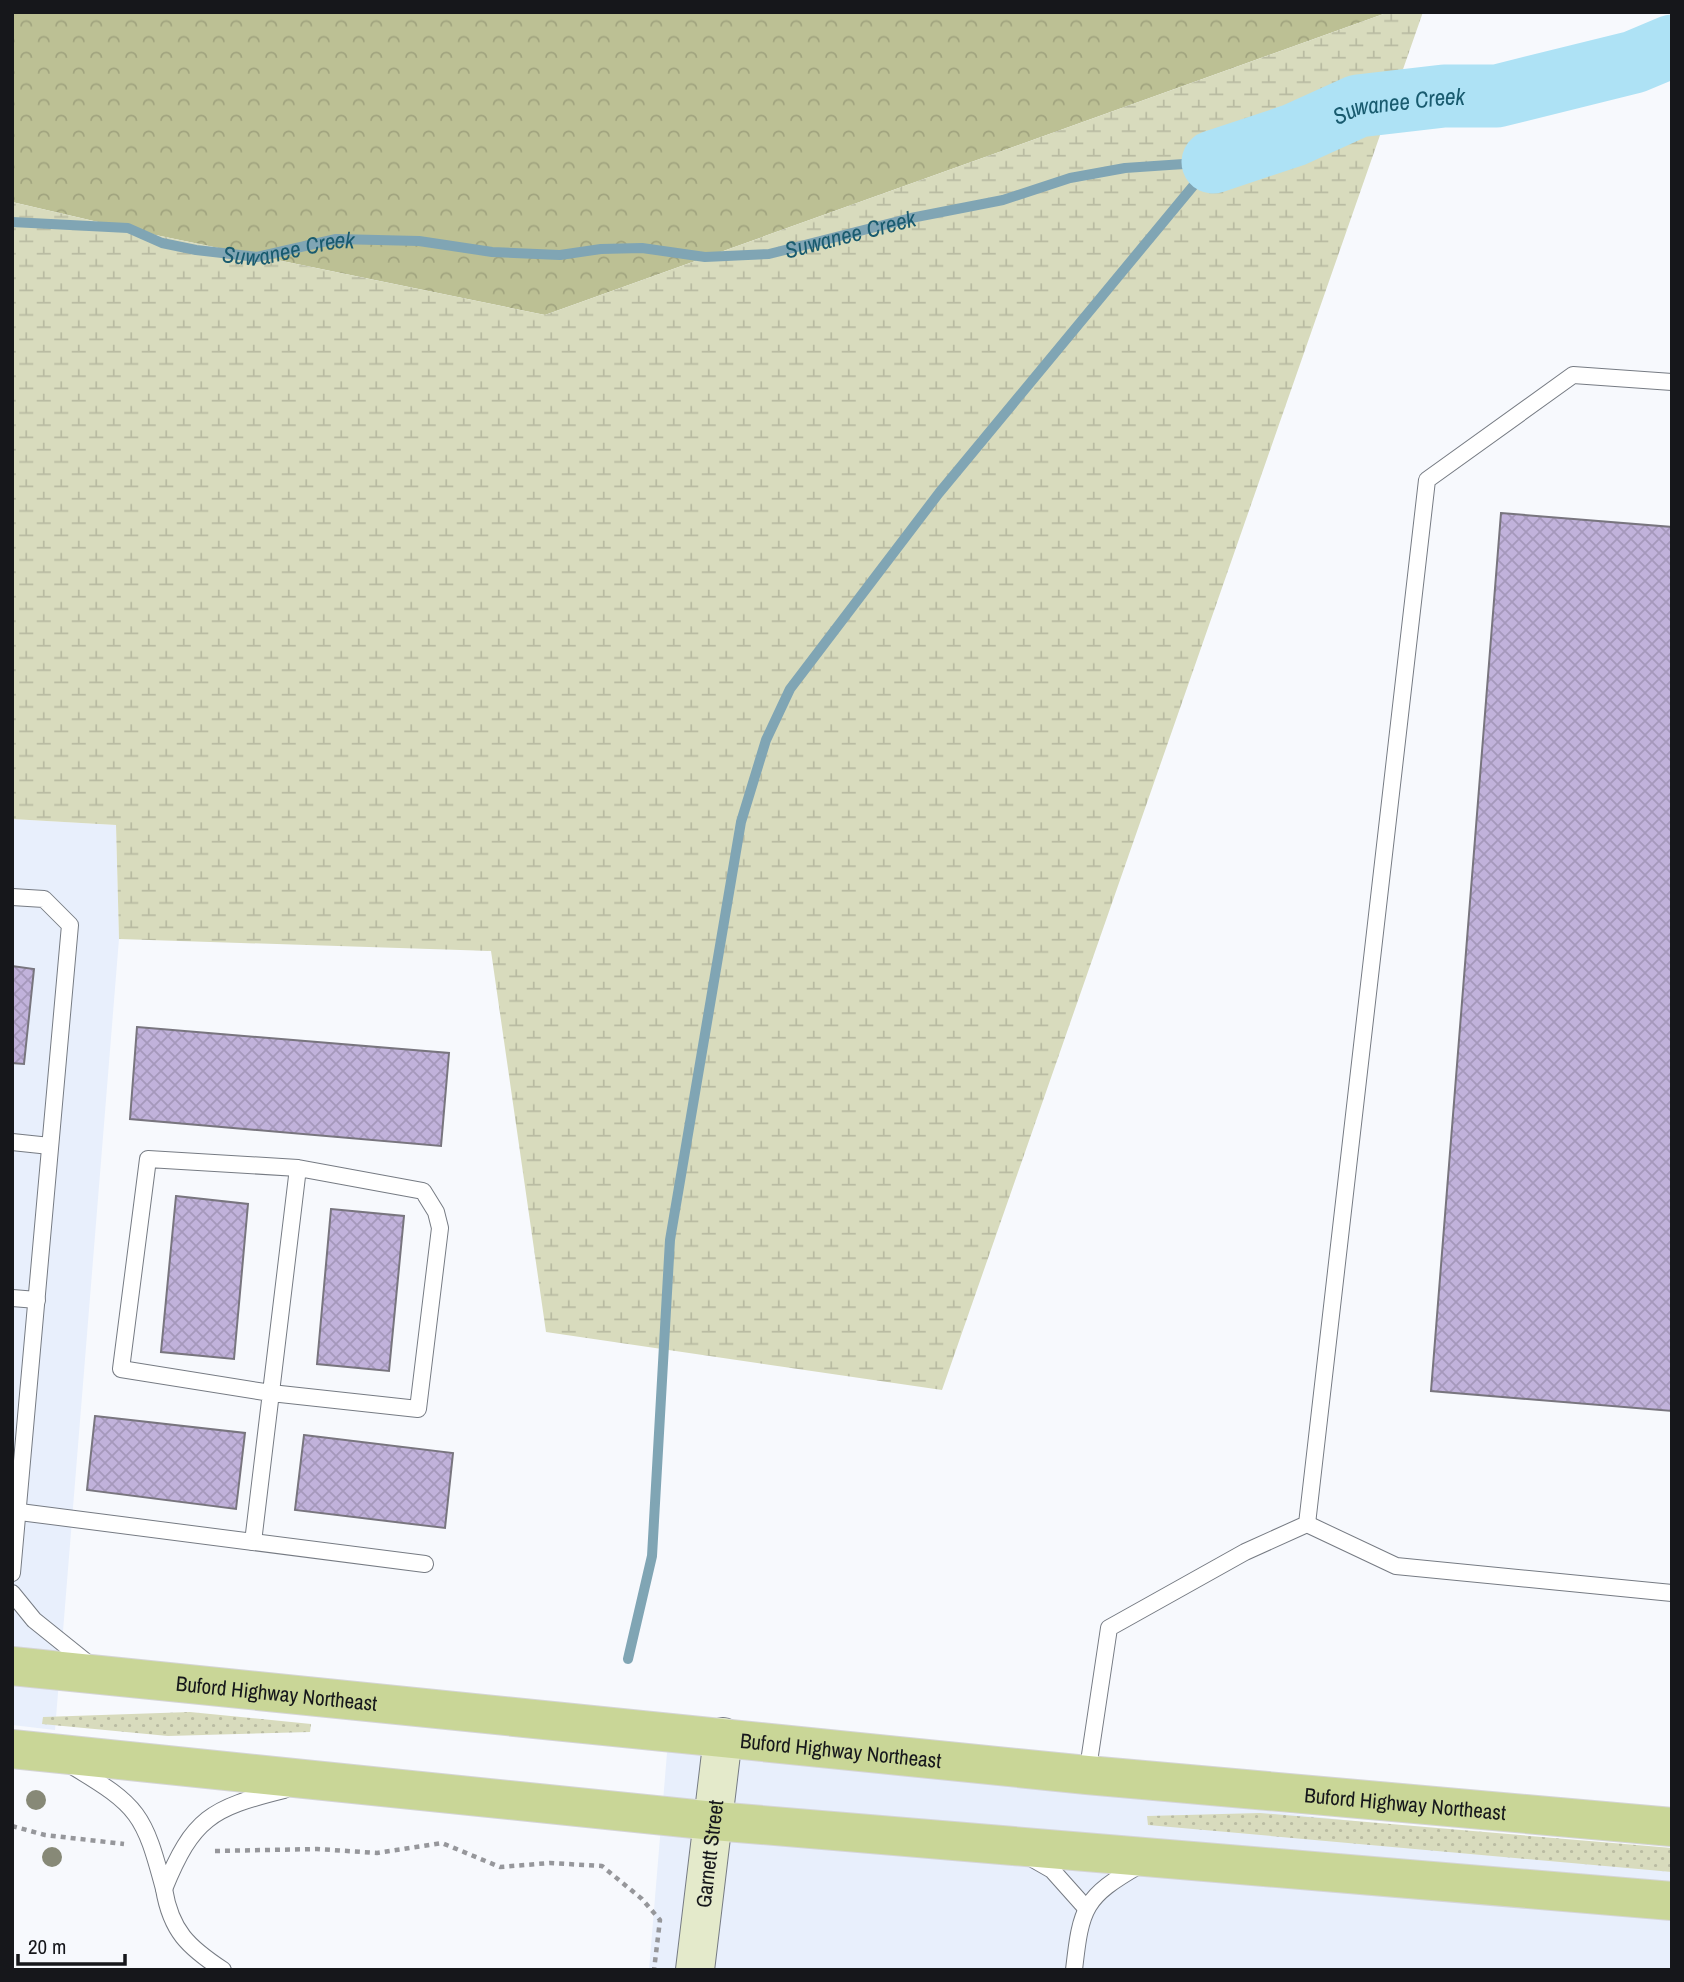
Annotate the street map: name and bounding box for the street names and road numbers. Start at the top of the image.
street label: Buford Highway Northeast [175,1668,379,1717]
street label: Buford Highway Northeast [739,1725,943,1775]
street label: Buford Highway Northeast [1303,1780,1507,1827]
street label: Garnett Street [688,1798,730,1909]

